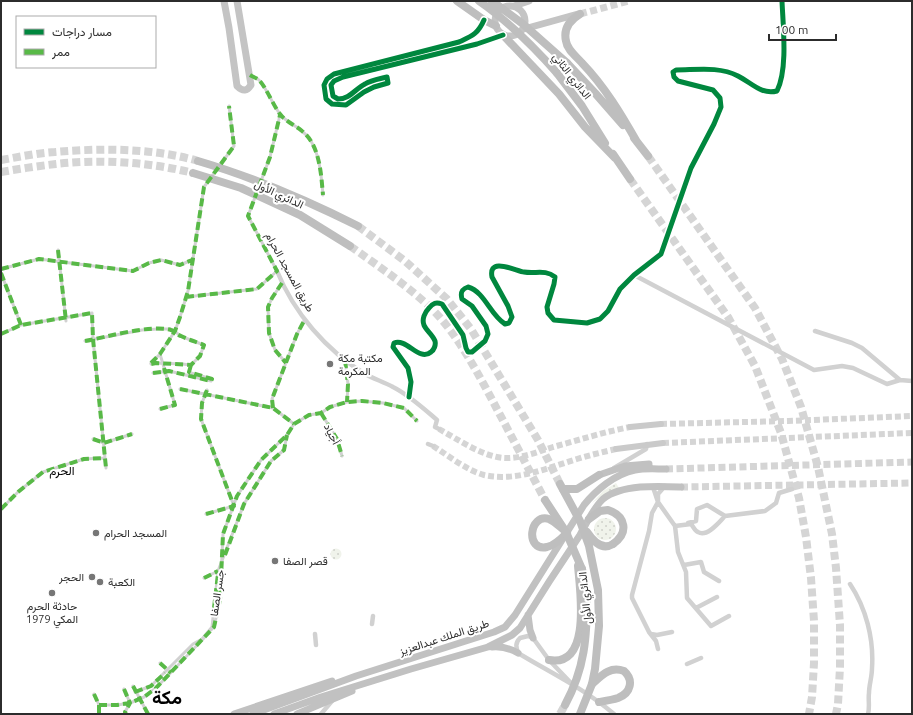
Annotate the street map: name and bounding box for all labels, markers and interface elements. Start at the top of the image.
legend [16,16,156,68]
scale bar [769,16,836,42]
text: 100 m [775,23,808,36]
text: مسار دراجات [52,25,112,40]
text: ممر [51,45,70,60]
street label: الدائري الثاني [547,51,594,104]
street label: الدائري الأول [251,177,305,214]
street label: طريق المسجد الحرام [261,230,317,315]
place label: مكتبة مكة المكرمة [338,352,383,378]
marker: مكتبة مكة المكرمة [325,359,335,369]
street label: أجياد [321,421,343,447]
district label: الحرم [49,464,75,479]
place label: المسجد الحرام [104,527,167,541]
marker: المسجد الحرام [91,528,101,538]
place label: قصر الصفا [283,555,328,568]
marker: قصر الصفا [270,556,280,566]
street label: جسر الصفا [208,569,227,617]
place label: الحجر [58,571,84,584]
street label: الدائري الأول [576,571,598,625]
marker: الحجر [87,572,97,582]
place label: الكعبة [108,576,135,589]
marker: الكعبة [95,577,105,587]
marker: حادثة الحرم المكي 1979 [47,588,57,598]
place label: حادثة الحرم المكي 1979 [26,600,78,629]
street label: طريق الملك عبدالعزيز [397,617,491,658]
district label: مكة [152,686,182,708]

